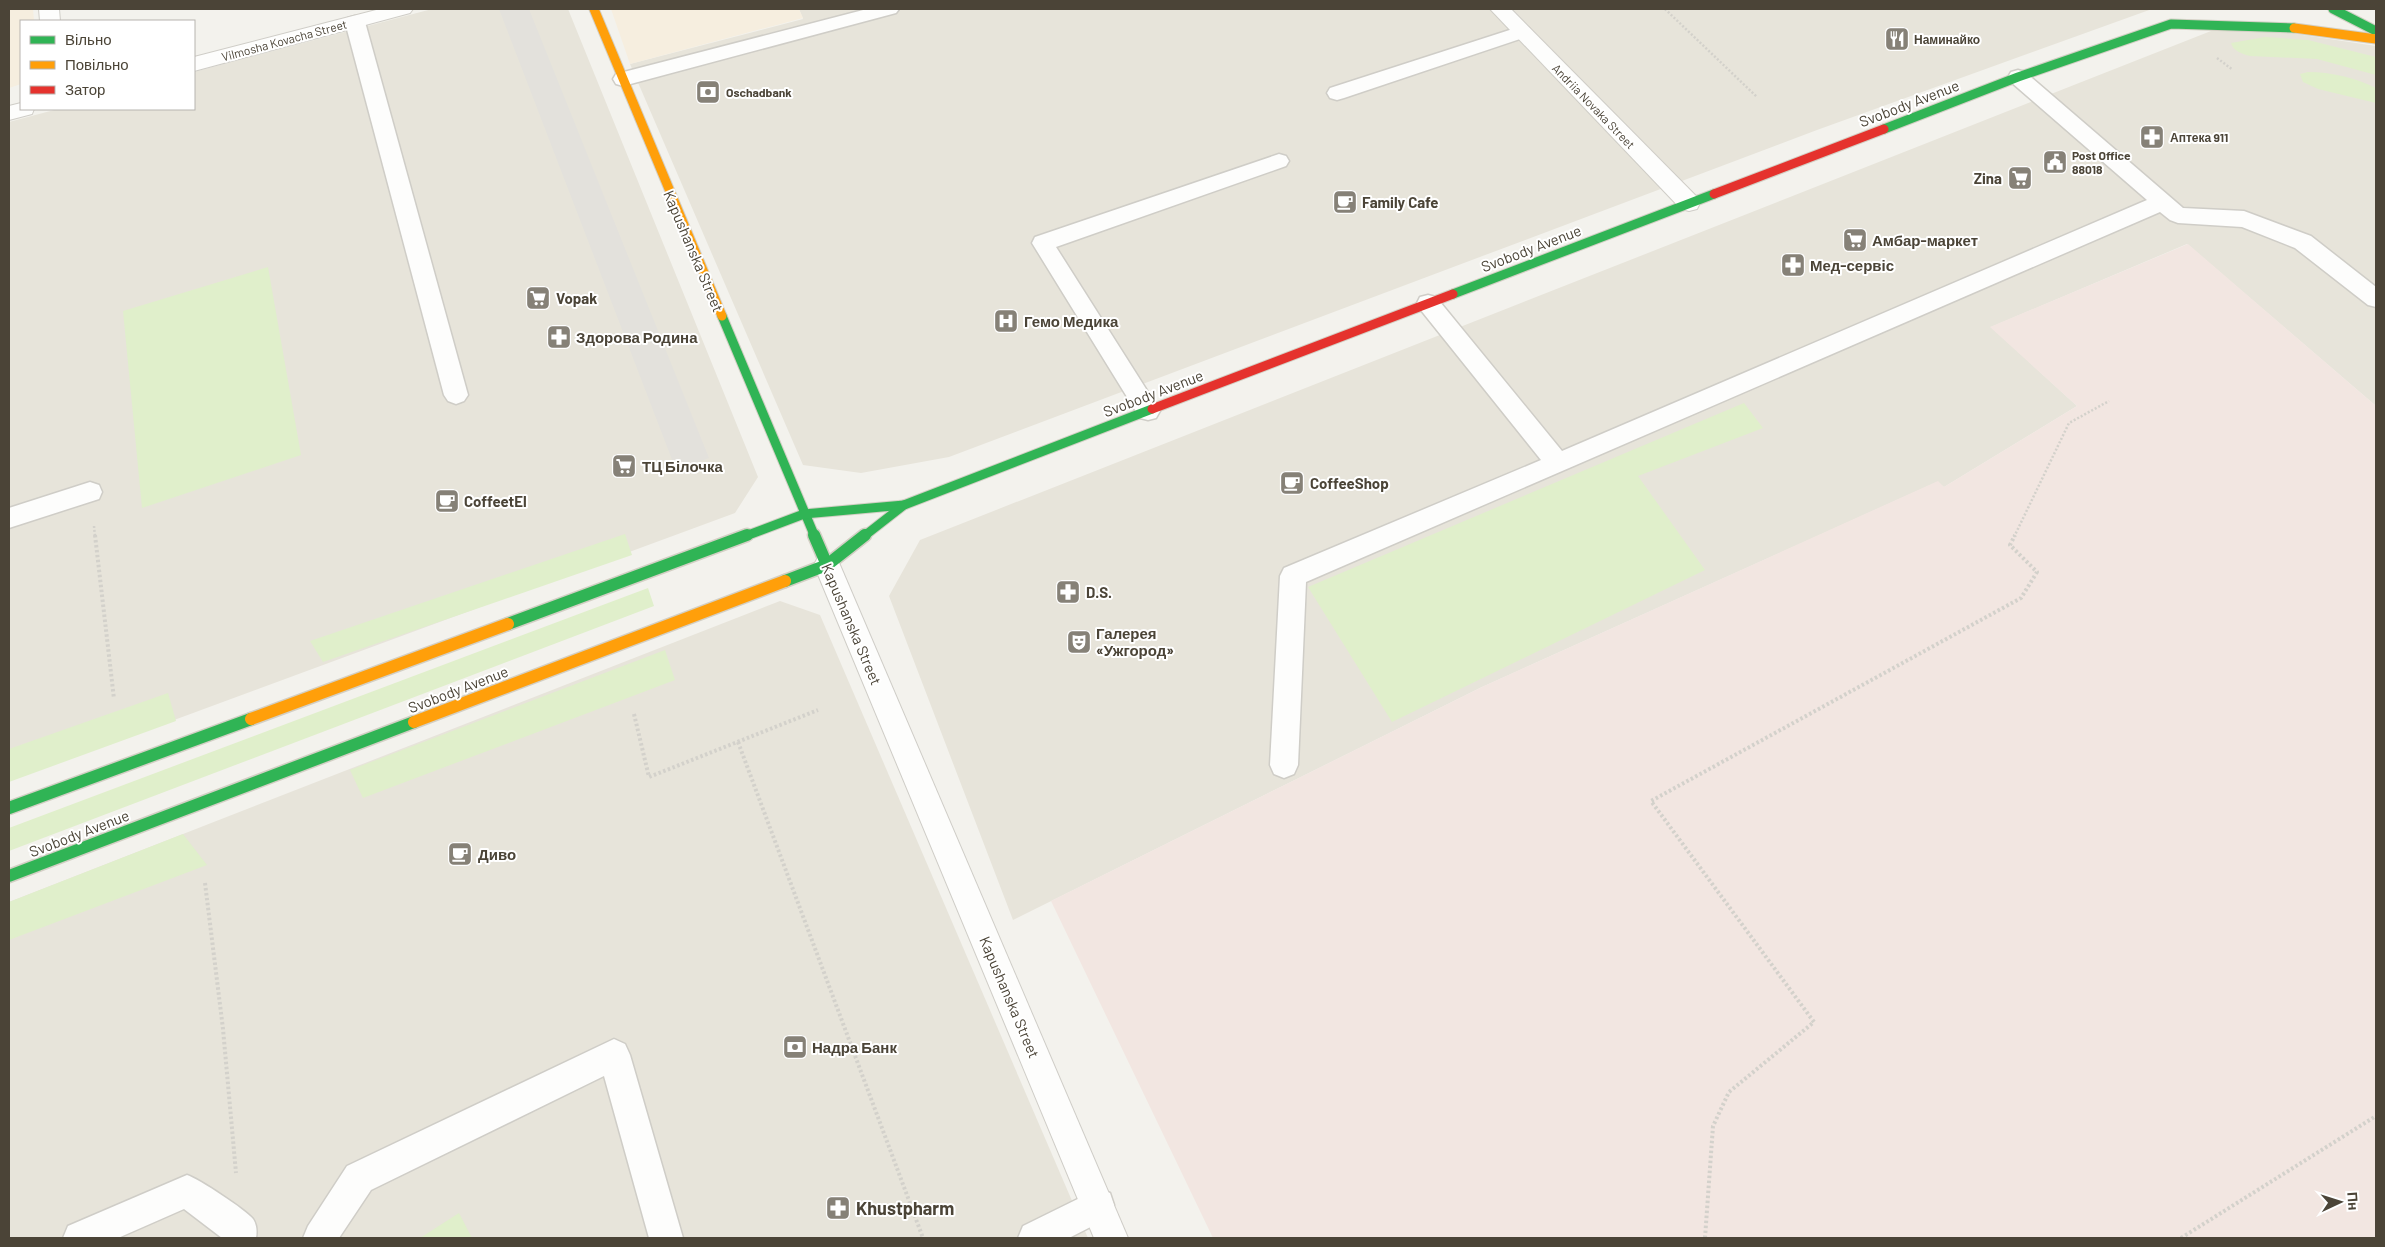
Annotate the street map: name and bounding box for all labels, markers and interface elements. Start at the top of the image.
street label: Vilmosha Kovacha Street [220,17,348,63]
legend [20,20,195,110]
restaurant icon: Наминайко [1884,26,1910,52]
text: Вільно [65,30,112,48]
place label: Наминайко [1914,32,1980,46]
text: Повільно [65,55,129,73]
street label: Andriia Novaka Street [1550,61,1638,151]
street label: Svobody Avenue [1856,76,1962,130]
bank icon: Oschadbank [695,79,721,105]
text: Затор [65,80,105,98]
place label: Oschadbank [726,85,792,99]
pharmacy icon: Аптека 911 [2139,124,2165,150]
place label: Аптека 911 [2170,130,2228,144]
place label: Post Office 88018 [2072,148,2131,176]
public building icon: Post Office 88018 [2042,149,2068,175]
supermarket icon: Zina [2007,165,2033,191]
place label: Zina [1974,169,2002,187]
street label: Kapushanska Street [660,187,728,315]
cafe icon: Family Cafe [1332,189,1358,215]
place label: Family Cafe [1362,193,1439,211]
street label: Svobody Avenue [1478,221,1584,275]
supermarket icon: Амбар-маркет [1842,227,1868,253]
place label: Амбар-маркет [1872,231,1978,249]
pharmacy icon: Мед-сервіс [1780,252,1806,278]
place label: Мед-сервіс [1810,256,1894,274]
supermarket icon: Vopak [525,285,551,311]
place label: Vopak [556,289,597,307]
hospital icon: Гемо Медика [993,308,1019,334]
place label: Гемо Медика [1024,312,1119,330]
pharmacy icon: Здорова Родина [546,324,572,350]
place label: Здорова Родина [576,328,698,346]
street label: Svobody Avenue [1100,366,1206,420]
supermarket icon: ТЦ Білочка [611,453,637,479]
place label: ТЦ Білочка [642,457,723,475]
cafe icon: CoffeeShop [1279,470,1305,496]
place label: CoffeeShop [1310,474,1389,492]
cafe icon: CoffeetEl [434,488,460,514]
place label: CoffeetEl [464,492,527,510]
street label: Kapushanska Street [818,560,886,688]
pharmacy icon: D.S. [1055,579,1081,605]
place label: D.S. [1086,583,1112,601]
place label: Галерея «Ужгород» [1096,624,1174,659]
theatre icon: Галерея «Ужгород» [1066,629,1092,655]
street label: Svobody Avenue [405,662,511,716]
street label: Svobody Avenue [26,806,132,860]
cafe icon: Диво [447,841,473,867]
place label: Диво [478,845,516,863]
street label: Kapushanska Street [976,933,1044,1061]
bank icon: Надра Банк [782,1034,808,1060]
place label: Надра Банк [812,1038,897,1056]
north arrow [2315,1177,2365,1227]
text: Пн [2344,1191,2363,1211]
pharmacy icon: Khustpharm [825,1195,851,1221]
place label: Khustpharm [856,1197,954,1219]

